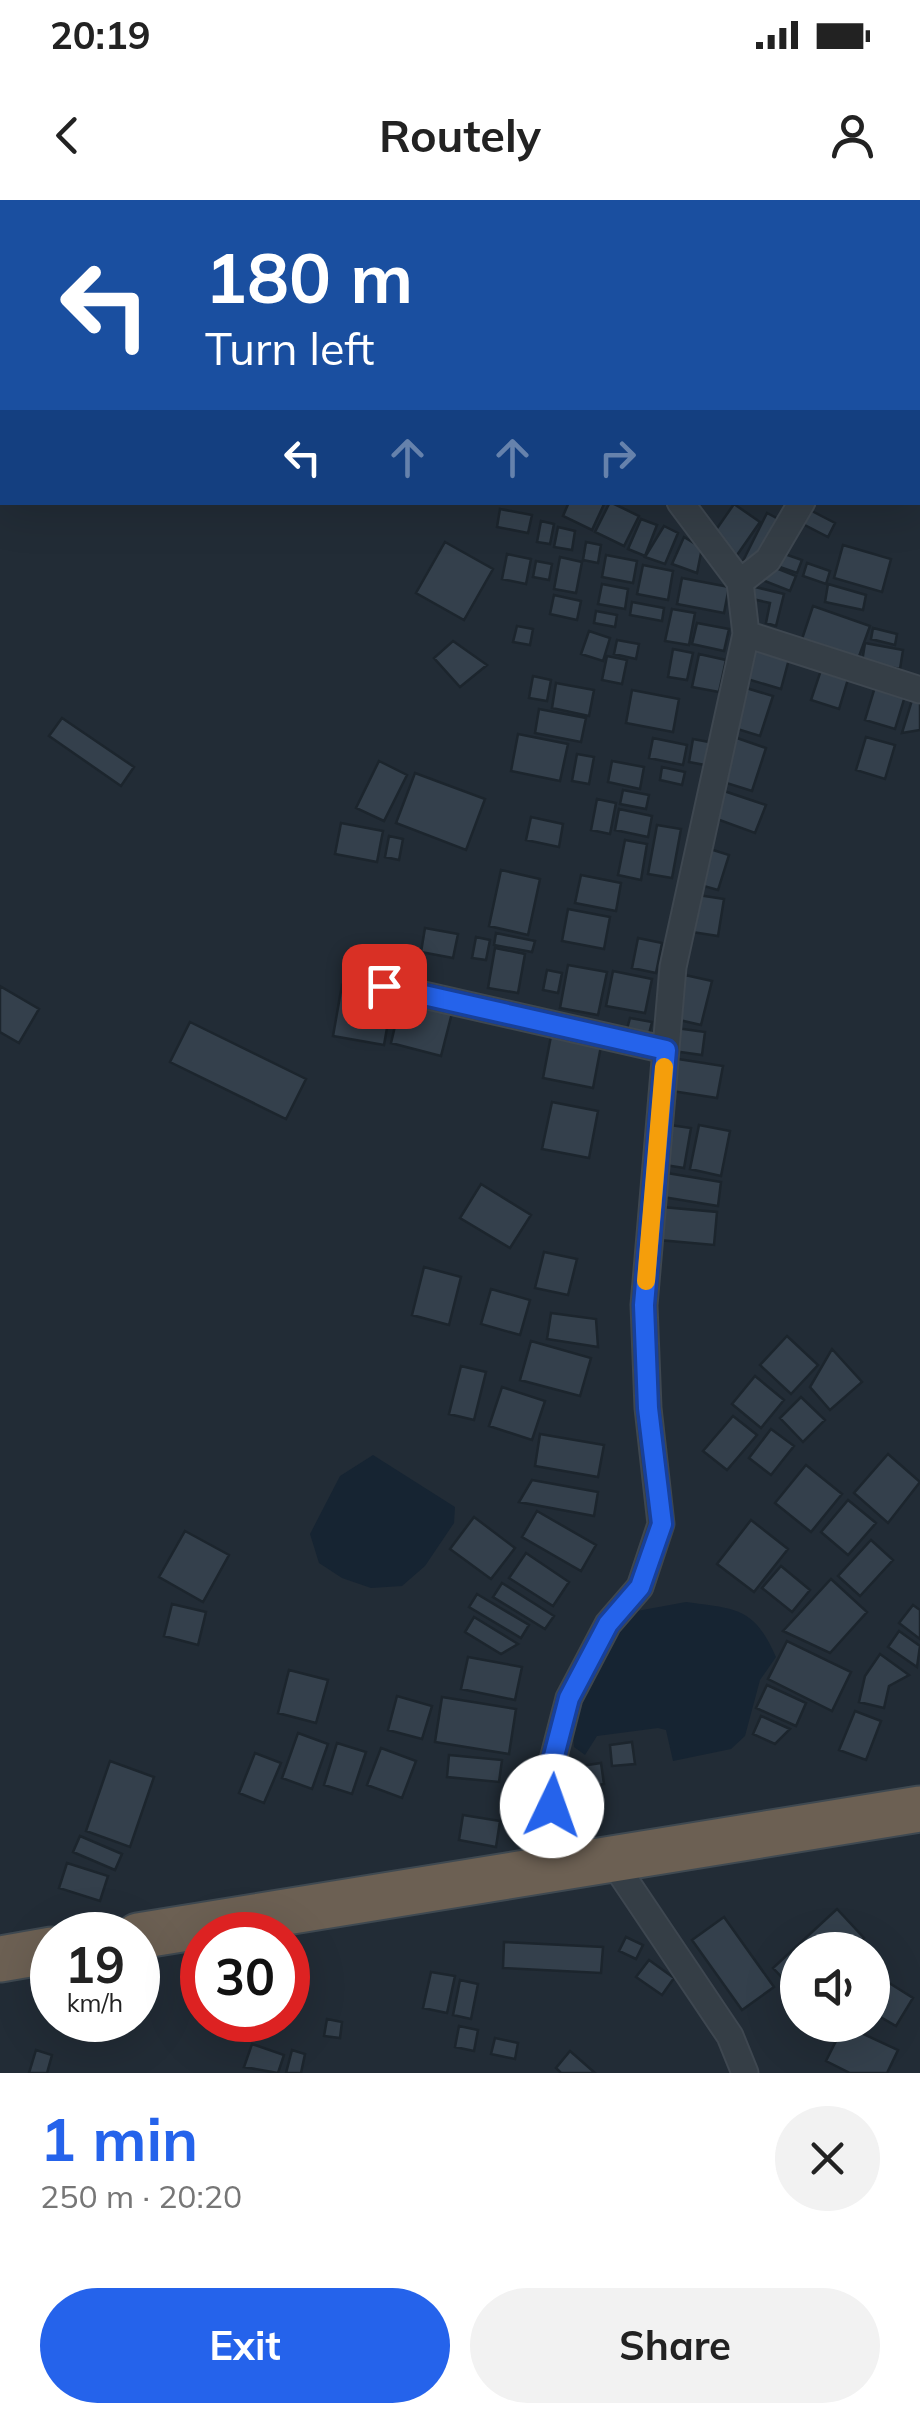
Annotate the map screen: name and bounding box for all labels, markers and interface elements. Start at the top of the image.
text: 20:19 [50,11,151,59]
text: Routely [379,107,541,163]
icon: back [40,108,95,163]
icon: person [825,108,880,163]
text: 180 m [205,233,413,321]
icon: left [40,240,170,370]
text: Turn left [205,320,374,376]
icon: left [275,430,330,485]
icon: ahead [380,430,435,485]
icon: ahead [485,430,540,485]
icon: right [590,430,645,485]
pin [342,944,427,1029]
icon: arrive [357,959,412,1014]
position arrow [500,1754,604,1858]
speed limit sign: 30 [180,1912,310,2042]
map controls [780,1932,890,2042]
button: sound [780,1932,890,2042]
text: 19 [65,1933,125,1996]
text: km/h [67,1987,123,2018]
text: 1 min [40,2101,198,2176]
button: close [775,2106,880,2211]
text: 250 m · 20:20 [40,2176,242,2216]
button: Exit [40,2288,450,2403]
button: Share [470,2288,880,2403]

